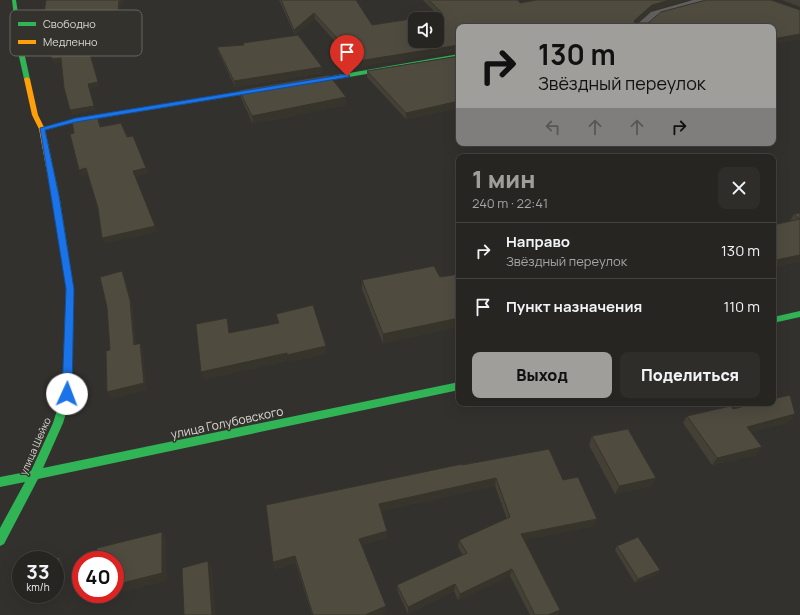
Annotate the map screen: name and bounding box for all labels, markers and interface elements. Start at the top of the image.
legend [10,10,142,56]
map controls [408,12,444,48]
button: sound [408,12,444,48]
text: Свободно [43,16,96,31]
text: Медленно [43,34,98,49]
pin [330,35,364,76]
text: 130 m [538,35,616,73]
icon: right [472,40,524,92]
icon: arrive [336,41,358,63]
text: Звёздный переулок [538,71,706,95]
icon: left [542,116,564,138]
icon: ahead [584,116,606,138]
icon: ahead [626,116,648,138]
icon: right [668,116,690,138]
text: 1 мин [472,162,535,195]
button: close [718,167,760,209]
text: 240 m · 22:41 [472,194,548,212]
text: Направо [506,231,570,252]
icon: right [472,240,494,262]
text: 130 m [721,240,760,261]
text: Звёздный переулок [506,252,627,270]
icon: arrive [472,296,494,318]
text: Пункт назначения [506,296,642,317]
text: 110 m [723,296,760,317]
button: Выход [472,352,612,398]
button: Поделиться [620,352,760,398]
position arrow [46,373,88,415]
street label: улица Голубовского [169,402,285,443]
street label: улица Шейко [16,415,54,477]
speed limit sign: 40 [72,551,124,603]
text: 33 [26,558,50,585]
text: km/h [26,580,50,594]

